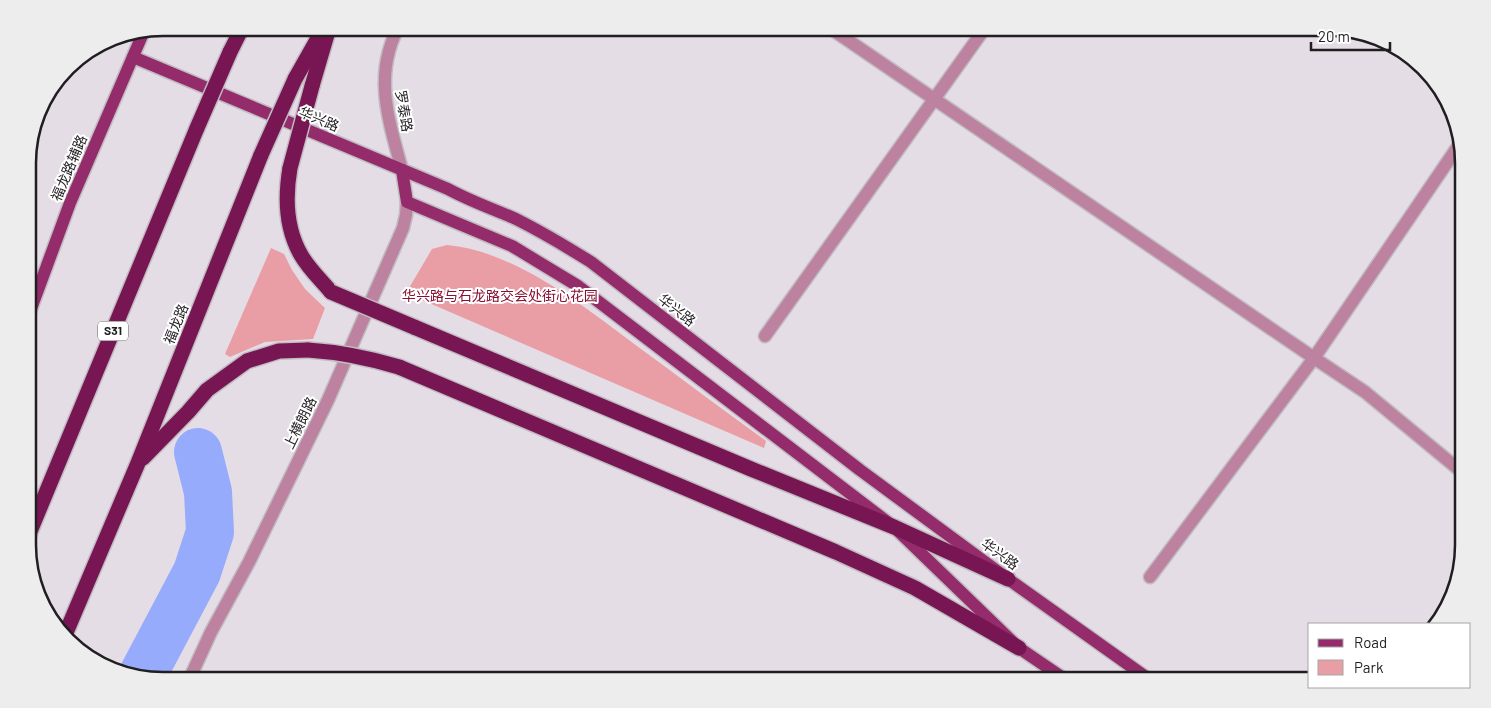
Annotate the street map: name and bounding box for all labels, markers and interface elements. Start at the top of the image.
scale bar [1311,20,1390,52]
text: 20 m [1318,27,1350,45]
street label: 罗泰路 [392,89,417,133]
street label: 华兴路 [297,103,342,135]
street label: 福龙路辅路 [47,132,90,203]
park label: 华兴路与石龙路交会处街心花园 [402,287,598,304]
street label: 华兴路 [656,290,699,329]
street label: 福龙路 [160,301,191,346]
road number: S31 [98,322,128,341]
street label: 上横朗路 [280,394,319,452]
street label: 华兴路 [978,534,1022,573]
legend [1308,623,1471,688]
text: Road [1354,633,1387,651]
text: Park [1354,658,1384,676]

